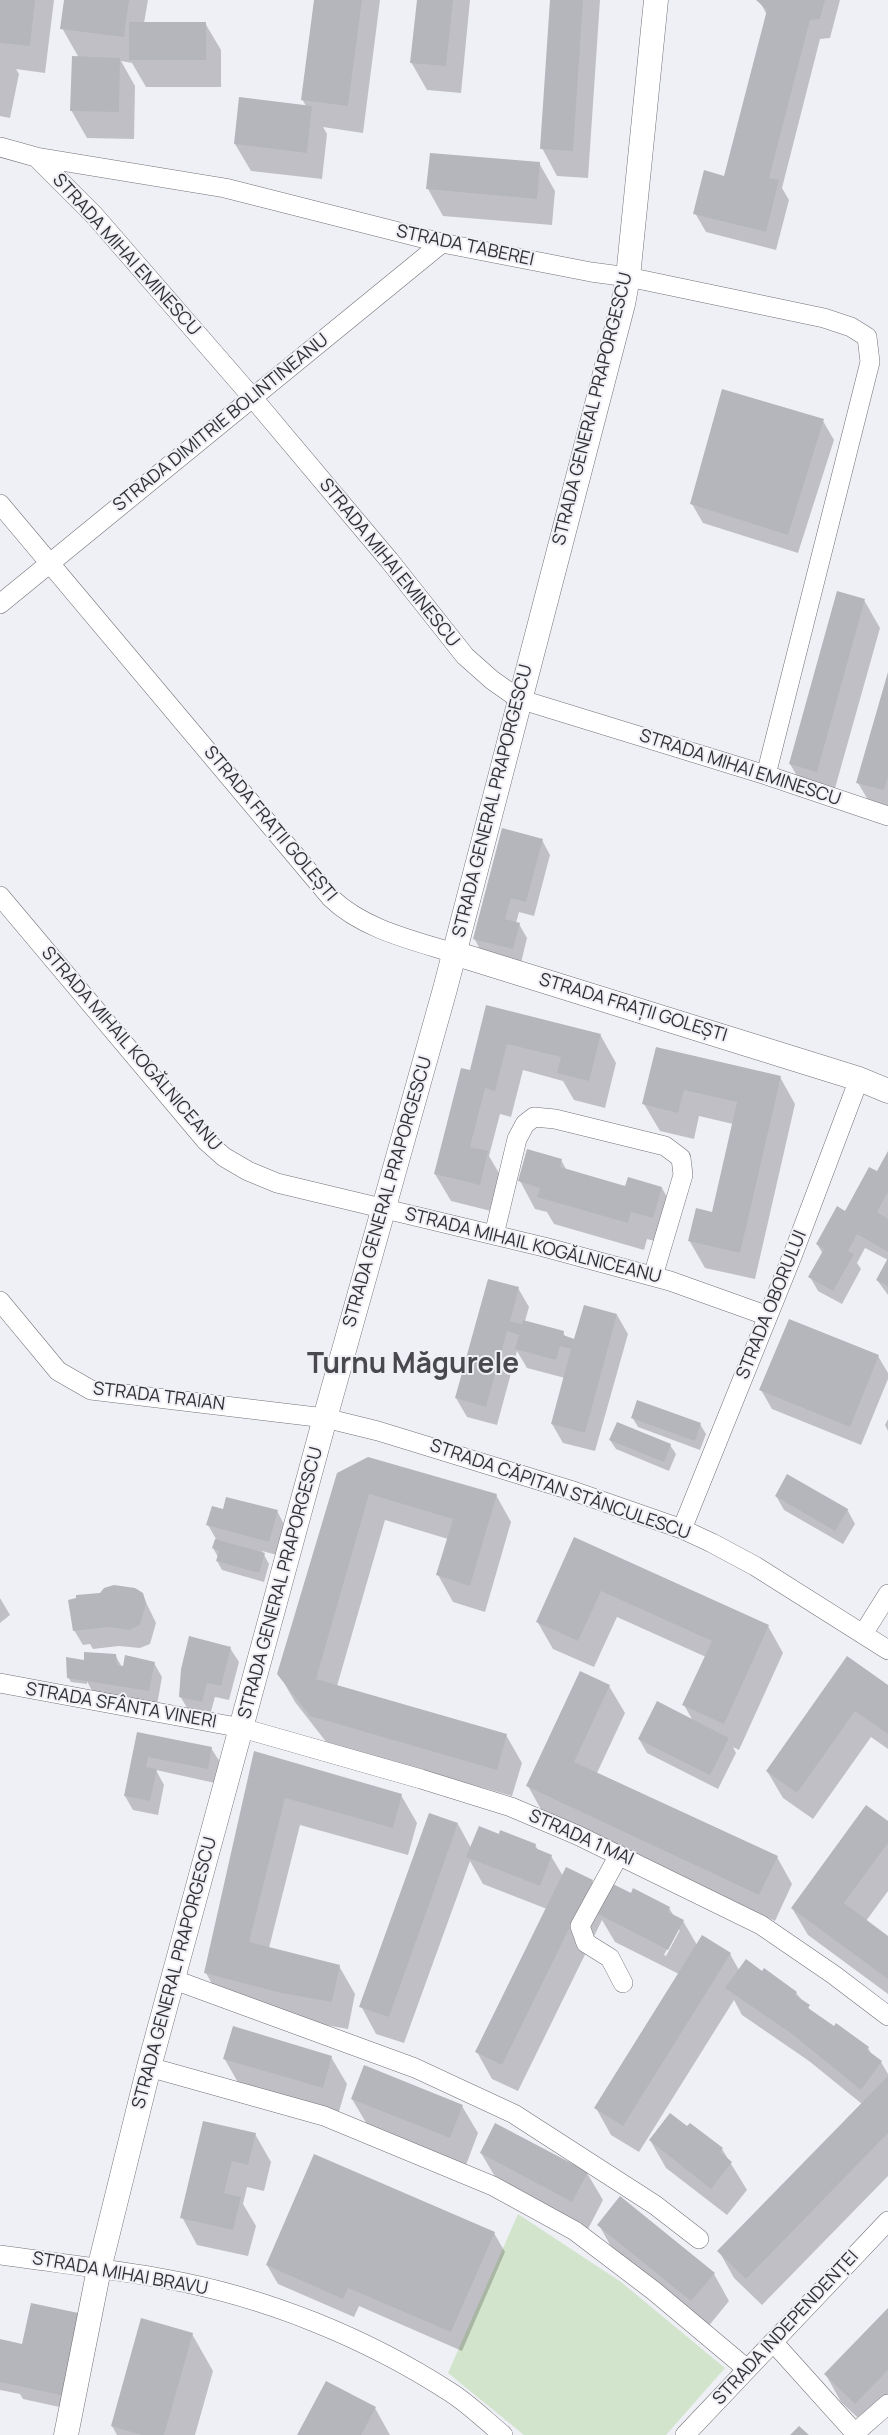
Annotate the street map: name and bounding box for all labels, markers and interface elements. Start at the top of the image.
street label: STRADA MIHAI EMINESCU [48,170,204,340]
street label: STRADA TABEREI [394,221,536,271]
street label: STRADA GENERAL PRAPORGESCU [549,270,637,548]
street label: STRADA DIMITRIE BOLINTINEANU [109,329,333,517]
street label: STRADA MIHAI EMINESCU [314,474,464,652]
street label: STRADA GENERAL PRAPORGESCU [449,662,537,940]
street label: STRADA MIHAI EMINESCU [637,725,843,811]
street label: STRADA FRAȚII GOLEȘTI [199,742,341,906]
street label: STRADA MIHAIL KOGĂLNICEANU [36,943,226,1155]
street label: STRADA FRAȚII GOLEȘTI [536,969,730,1047]
street label: STRADA GENERAL PRAPORGESCU [339,1054,437,1330]
street label: STRADA MIHAIL KOGĂLNICEANU [403,1204,663,1288]
street label: STRADA OBORULUI [732,1228,812,1382]
district label: Turnu Măgurele [307,1348,519,1382]
street label: STRADA TRAIAN [92,1378,226,1416]
street label: STRADA CĂPITAN STĂNCULESCU [427,1435,693,1545]
street label: STRADA GENERAL PRAPORGESCU [234,1445,328,1721]
street label: STRADA SFÂNTA VINERI [24,1679,218,1733]
street label: STRADA 1 MAI [525,1805,637,1871]
street label: STRADA GENERAL PRAPORGESCU [128,1835,222,2111]
street label: STRADA INDEPENDENȚEI [709,2246,863,2410]
street label: STRADA MIHAI BRAVU [30,2248,210,2300]

